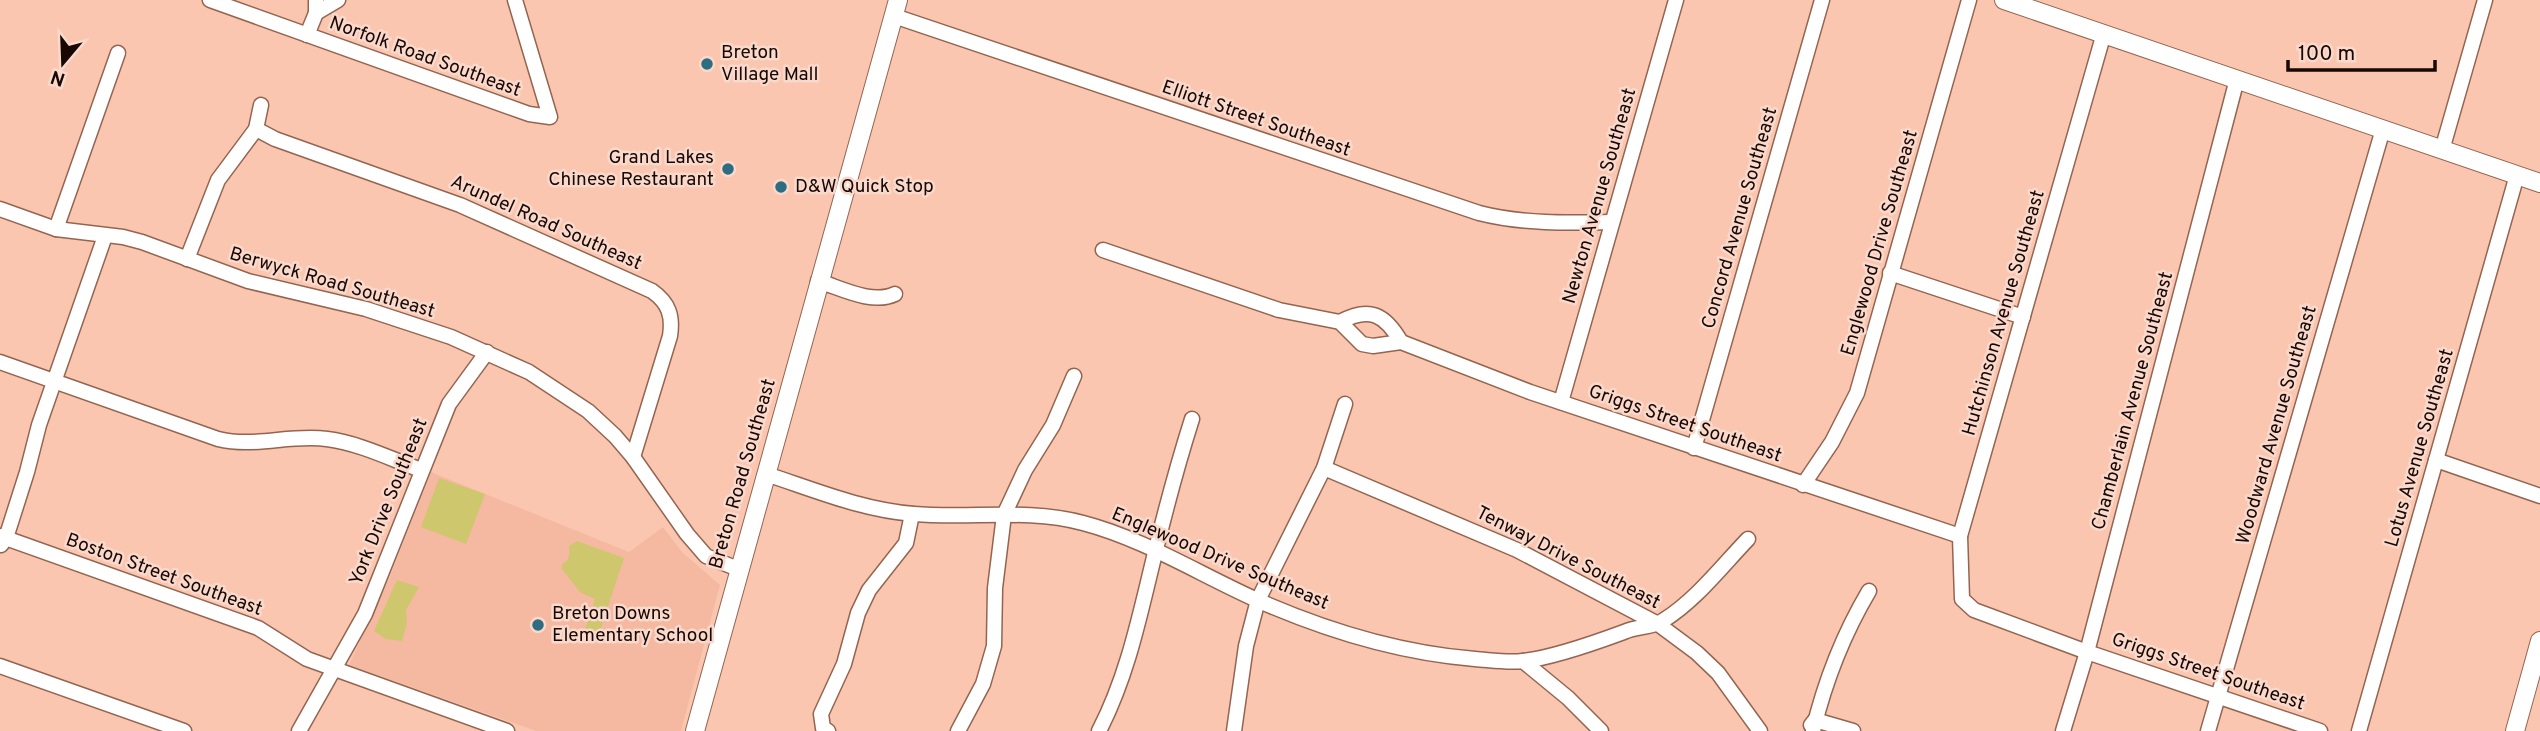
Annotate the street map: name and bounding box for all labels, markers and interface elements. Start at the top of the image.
street label: Norfolk Road Southeast [326,11,524,103]
north arrow [28,28,98,98]
scale bar [2288,28,2435,72]
place label: Breton Village Mall [721,41,818,87]
text: 100 m [2298,41,2355,68]
marker: Breton Village Mall [699,56,715,72]
text: N [48,64,68,91]
street label: Elliott Street Southeast [1158,75,1354,163]
street label: Newton Avenue Southeast [1558,85,1642,307]
street label: Concord Avenue Southeast [1697,104,1783,332]
street label: Englewood Drive Southeast [1836,127,1924,359]
place label: Grand Lakes Chinese Restaurant [548,146,714,192]
marker: Grand Lakes Chinese Restaurant [720,161,736,177]
street label: Arundel Road Southeast [447,170,645,276]
place label: D&W Quick Stop [795,175,934,199]
marker: D&W Quick Stop [773,179,789,195]
street label: Hutchinson Avenue Southeast [1957,187,2051,439]
street label: Berwyck Road Southeast [226,242,438,324]
street label: Chamberlain Avenue Southeast [2087,269,2179,533]
street label: Woodward Avenue Southeast [2231,303,2323,547]
street label: Lotus Avenue Southeast [2380,346,2460,550]
street label: Breton Road Southeast [704,376,782,572]
street label: Griggs Street Southeast [1585,380,1785,468]
street label: York Drive Southeast [344,415,434,589]
street label: Tenway Drive Southeast [1472,501,1664,615]
street label: Englewood Drive Southeast [1108,502,1332,616]
street label: Boston Street Southeast [62,528,266,622]
place label: Breton Downs Elementary School [552,602,713,648]
marker: Breton Downs Elementary School [530,617,546,633]
street label: Griggs Street Southeast [2108,628,2308,716]

